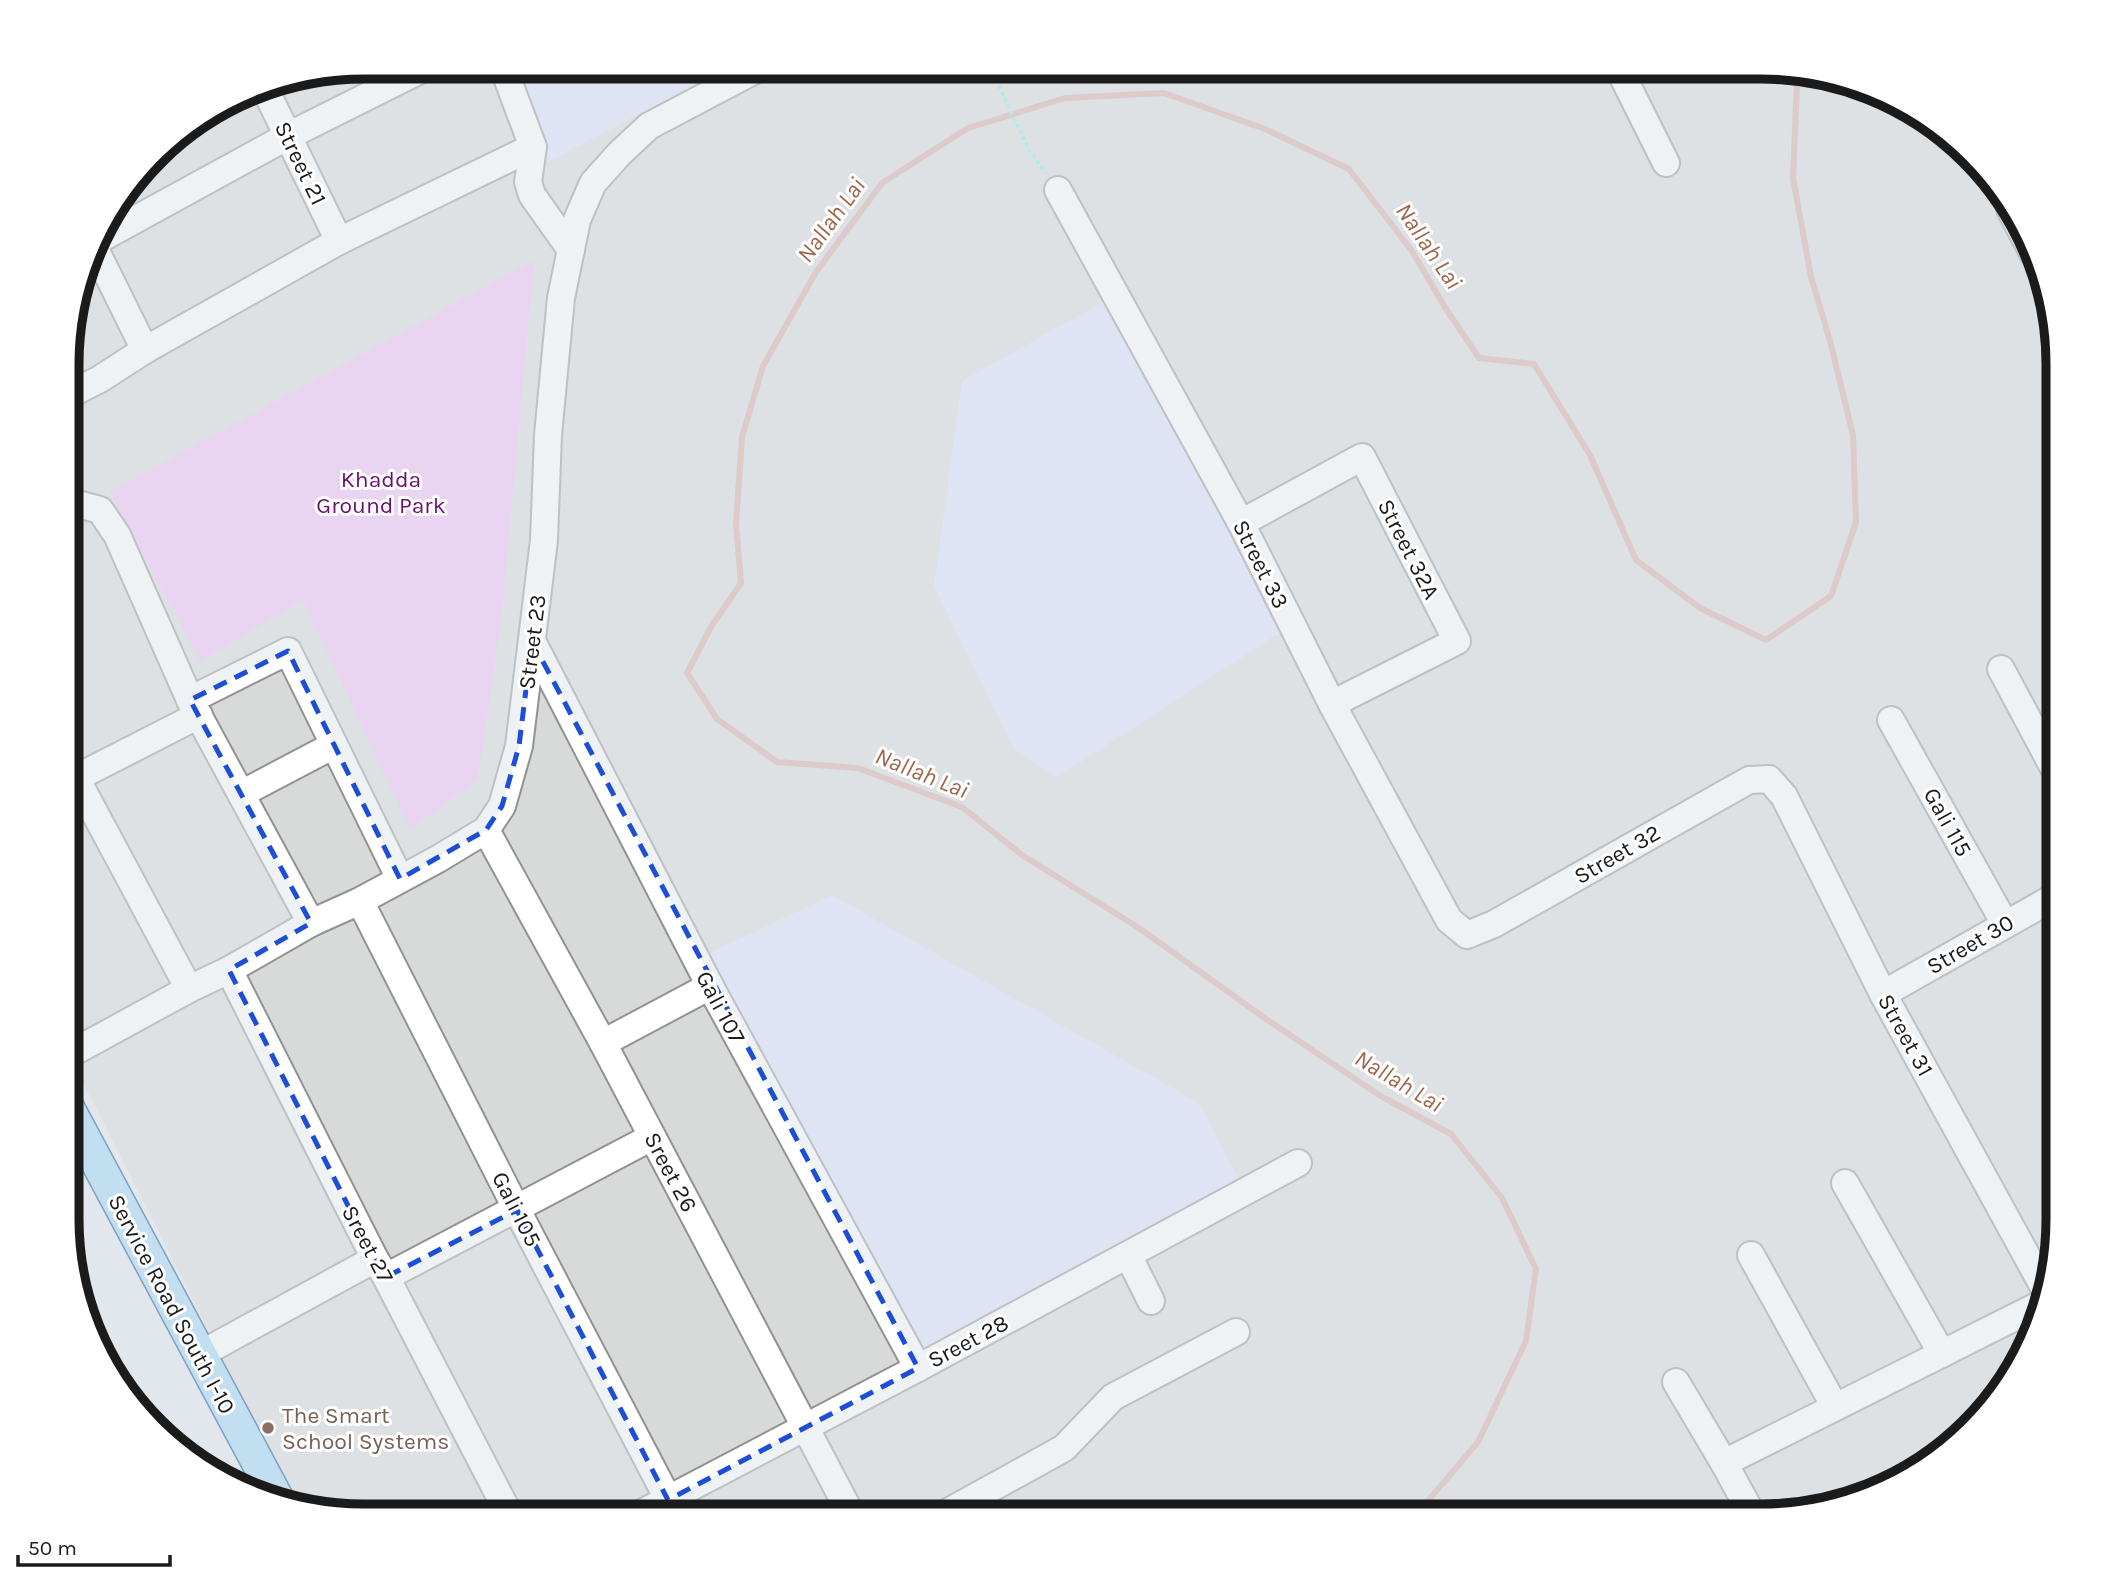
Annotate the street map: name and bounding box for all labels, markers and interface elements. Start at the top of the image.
street label: Street 21 [269,117,332,209]
water label: Nallah Lai [791,172,871,268]
water label: Nallah Lai [1390,198,1468,294]
park label: Khadda Ground Park [316,466,446,519]
street label: Street 32A [1372,495,1445,604]
street label: Street 33 [1227,515,1294,613]
street label: Street 23 [513,593,552,691]
water label: Nallah Lai [871,742,973,804]
street label: Gali 115 [1918,783,1977,861]
street label: Street 32 [1569,819,1665,890]
street label: Street 30 [1922,909,2019,980]
street label: Gali 107 [690,966,751,1048]
street label: Street 31 [1872,989,1939,1081]
water label: Nallah Lai [1350,1044,1448,1118]
street label: Sreet 26 [638,1128,703,1217]
street label: Gali 105 [486,1167,547,1251]
street label: Service Road South I-10 [102,1190,241,1418]
street label: Sreet 27 [336,1201,399,1288]
street label: Sreet 28 [923,1309,1013,1374]
place label: The Smart School Systems [282,1402,449,1455]
marker: The Smart School Systems [260,1420,276,1436]
scale bar [18,1524,170,1568]
text: 50 m [28,1536,77,1560]

